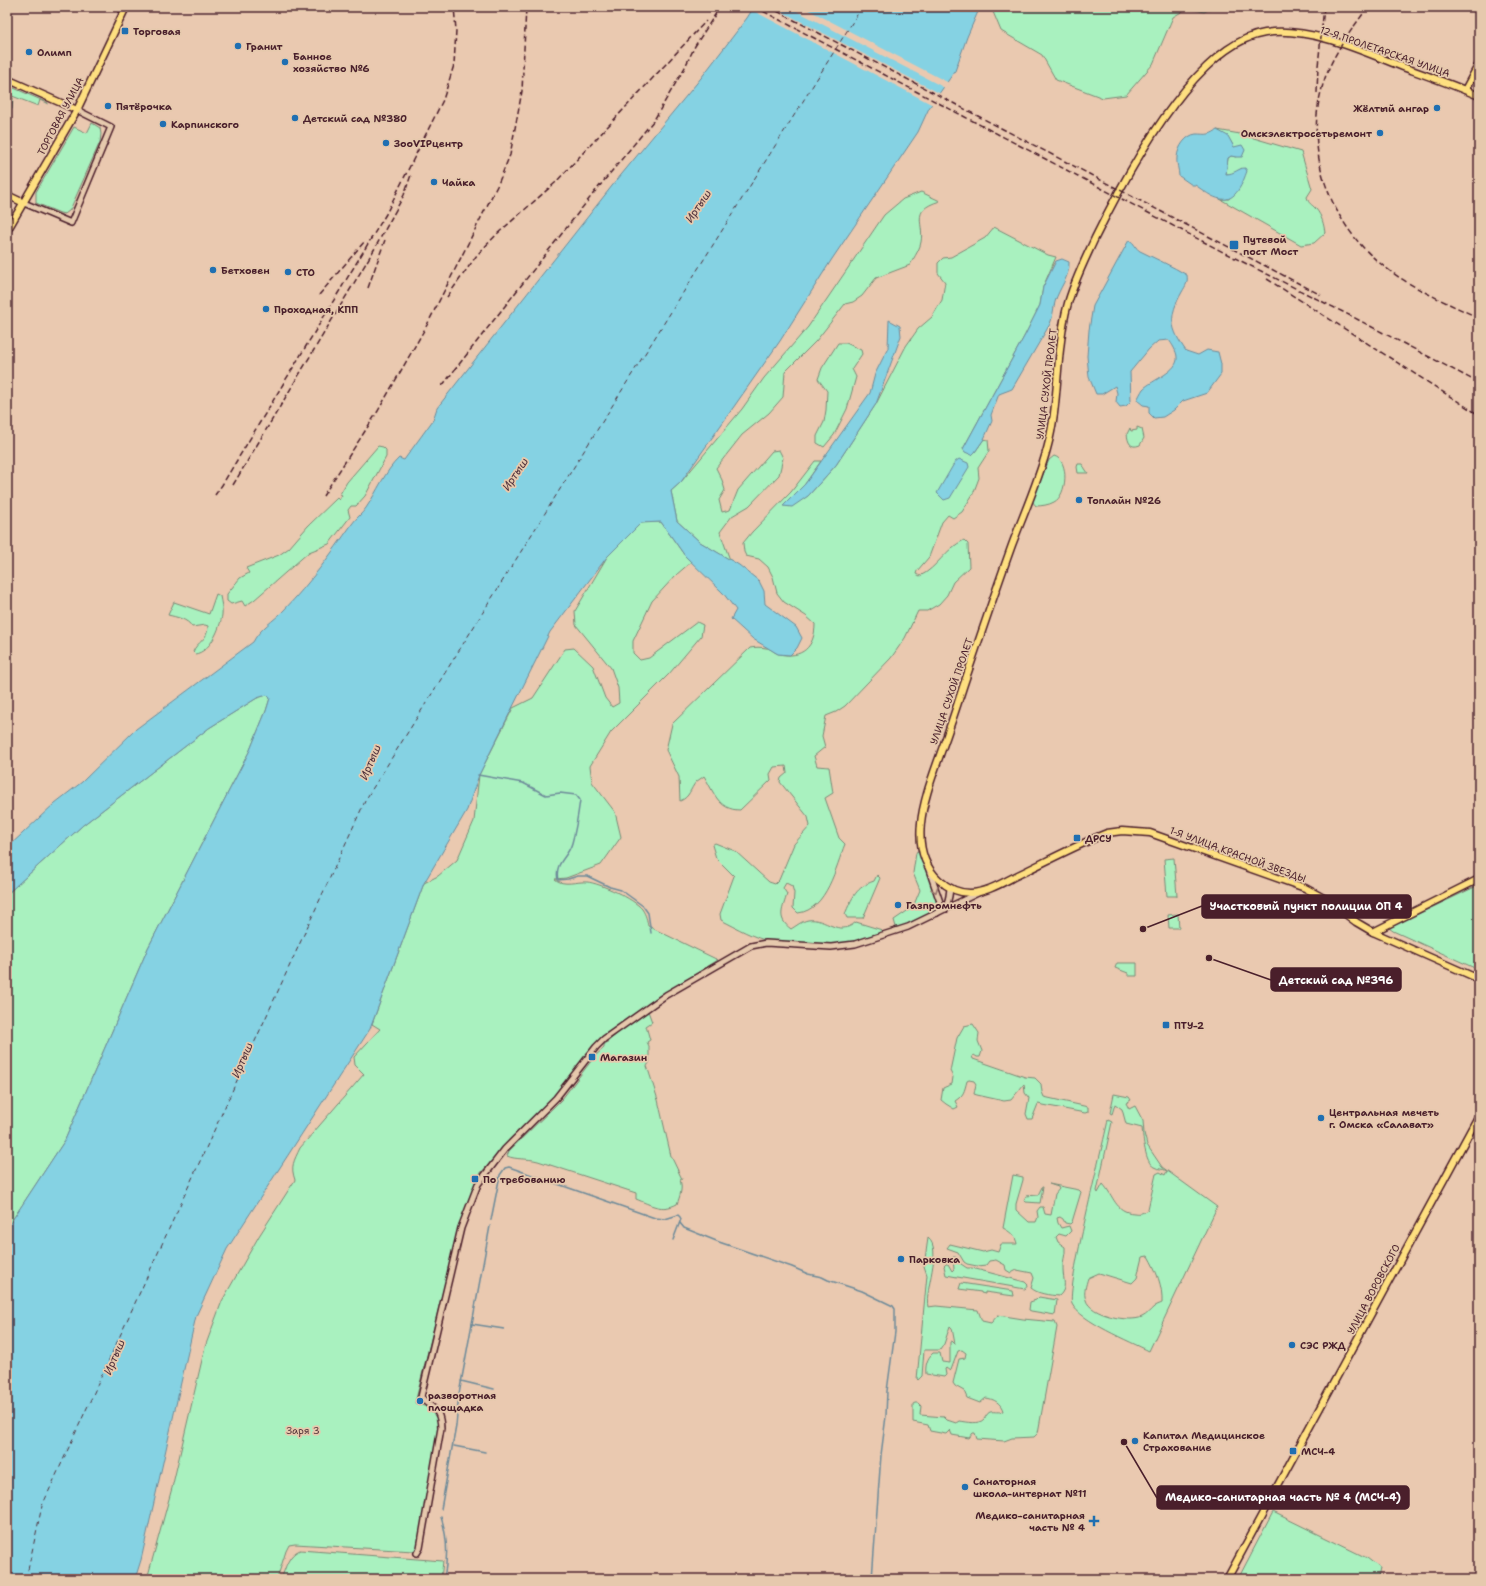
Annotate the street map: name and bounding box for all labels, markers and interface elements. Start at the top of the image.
street label: 12-Я ПРОЛЕТАРСКАЯ УЛИЦА [1318,23,1452,80]
place label: Торговая [133,25,181,38]
marker: Торговая [120,26,130,36]
place label: Гранит [246,40,283,53]
marker: Гранит [233,41,243,51]
place label: Олимп [37,46,72,59]
marker: Олимп [24,47,34,57]
place label: Банное хозяйство №6 [293,50,370,75]
marker: Банное хозяйство №6 [280,57,290,67]
street label: ТОРГОВАЯ УЛИЦА [34,75,87,158]
place label: Пятёрочка [116,100,172,113]
marker: Пятёрочка [103,101,113,111]
place label: Жёлтый ангар [1353,102,1429,115]
marker: Жёлтый ангар [1432,103,1442,113]
place label: Детский сад №380 [303,112,407,125]
marker: Детский сад №380 [290,113,300,123]
place label: Карпинского [171,118,240,131]
marker: Карпинского [158,119,168,129]
place label: Омскэлектросетьремонт [1241,127,1372,140]
marker: Омскэлектросетьремонт [1375,128,1385,138]
place label: ЗооVIPцентр [394,137,463,150]
marker: ЗооVIPцентр [381,138,391,148]
place label: Чайка [442,176,475,189]
marker: Чайка [429,177,439,187]
water label: Иртыш [682,187,715,226]
place label: Путевой пост Мост [1243,233,1298,258]
marker: Путевой пост Мост [1228,239,1240,251]
place label: Бетховен [221,264,270,277]
marker: Бетховен [208,265,218,275]
place label: СТО [296,266,315,279]
marker: СТО [283,267,293,277]
place label: Проходная, КПП [274,303,358,316]
marker: Проходная, КПП [261,304,271,314]
street label: УЛИЦА СУХОЙ ПРОЛЕТ [1033,328,1060,440]
water label: Иртыш [499,455,532,494]
place label: Топлайн №26 [1087,494,1161,507]
marker: Топлайн №26 [1074,495,1084,505]
street label: УЛИЦА СУХОЙ ПРОЛЕТ [927,636,976,746]
water label: Иртыш [356,742,385,782]
street label: 1-Я УЛИЦА КРАСНОЙ ЗВЕЗДЫ [1168,824,1308,885]
place label: ДРСУ [1085,832,1112,845]
marker: ДРСУ [1072,833,1082,843]
one-way arrow [931,887,939,894]
callout: Участковый пункт полиции ОП 4 [1202,895,1411,918]
place label: Газпромнефть [906,899,982,912]
text: Участковый пункт полиции ОП 4 [1210,899,1403,914]
marker: Газпромнефть [893,900,903,910]
callout: Детский сад №396 [1271,968,1401,991]
text: Детский сад №396 [1279,973,1393,988]
place label: ПТУ-2 [1174,1019,1204,1032]
marker: ПТУ-2 [1161,1020,1171,1030]
water label: Иртыш [228,1040,257,1080]
place label: Магазин [600,1051,647,1064]
marker: Магазин [587,1052,597,1062]
place label: Центральная мечеть г. Омска «Салават» [1329,1106,1439,1131]
marker: Центральная мечеть г. Омска «Салават» [1316,1113,1326,1123]
place label: По требованию [483,1173,565,1186]
marker: По требованию [470,1174,480,1184]
street label: УЛИЦА ВОРОВСКОГО [1344,1242,1403,1337]
place label: Парковка [909,1253,960,1266]
marker: Парковка [896,1254,906,1264]
water label: Иртыш [100,1337,129,1377]
place label: СЭС РЖД [1300,1339,1347,1352]
marker: СЭС РЖД [1287,1340,1297,1350]
place label: разворотная площадка [428,1389,496,1414]
marker: разворотная площадка [415,1396,425,1406]
park label: Заря 3 [286,1424,320,1437]
place label: Капитал Медицинское Страхование [1143,1429,1265,1454]
marker: Капитал Медицинское Страхование [1130,1436,1140,1446]
place label: МСЧ-4 [1301,1445,1335,1458]
marker: МСЧ-4 [1288,1446,1298,1456]
place label: Санаторная школа-интернат №11 [973,1475,1087,1500]
marker: Санаторная школа-интернат №11 [960,1482,970,1492]
callout: Медико-санитарная часть № 4 (МСЧ-4) [1157,1486,1409,1509]
text: Медико-санитарная часть № 4 (МСЧ-4) [1165,1490,1401,1505]
place label: Медико-санитарная часть № 4 [975,1509,1085,1534]
marker: Медико-санитарная часть № 4 [1088,1515,1100,1527]

